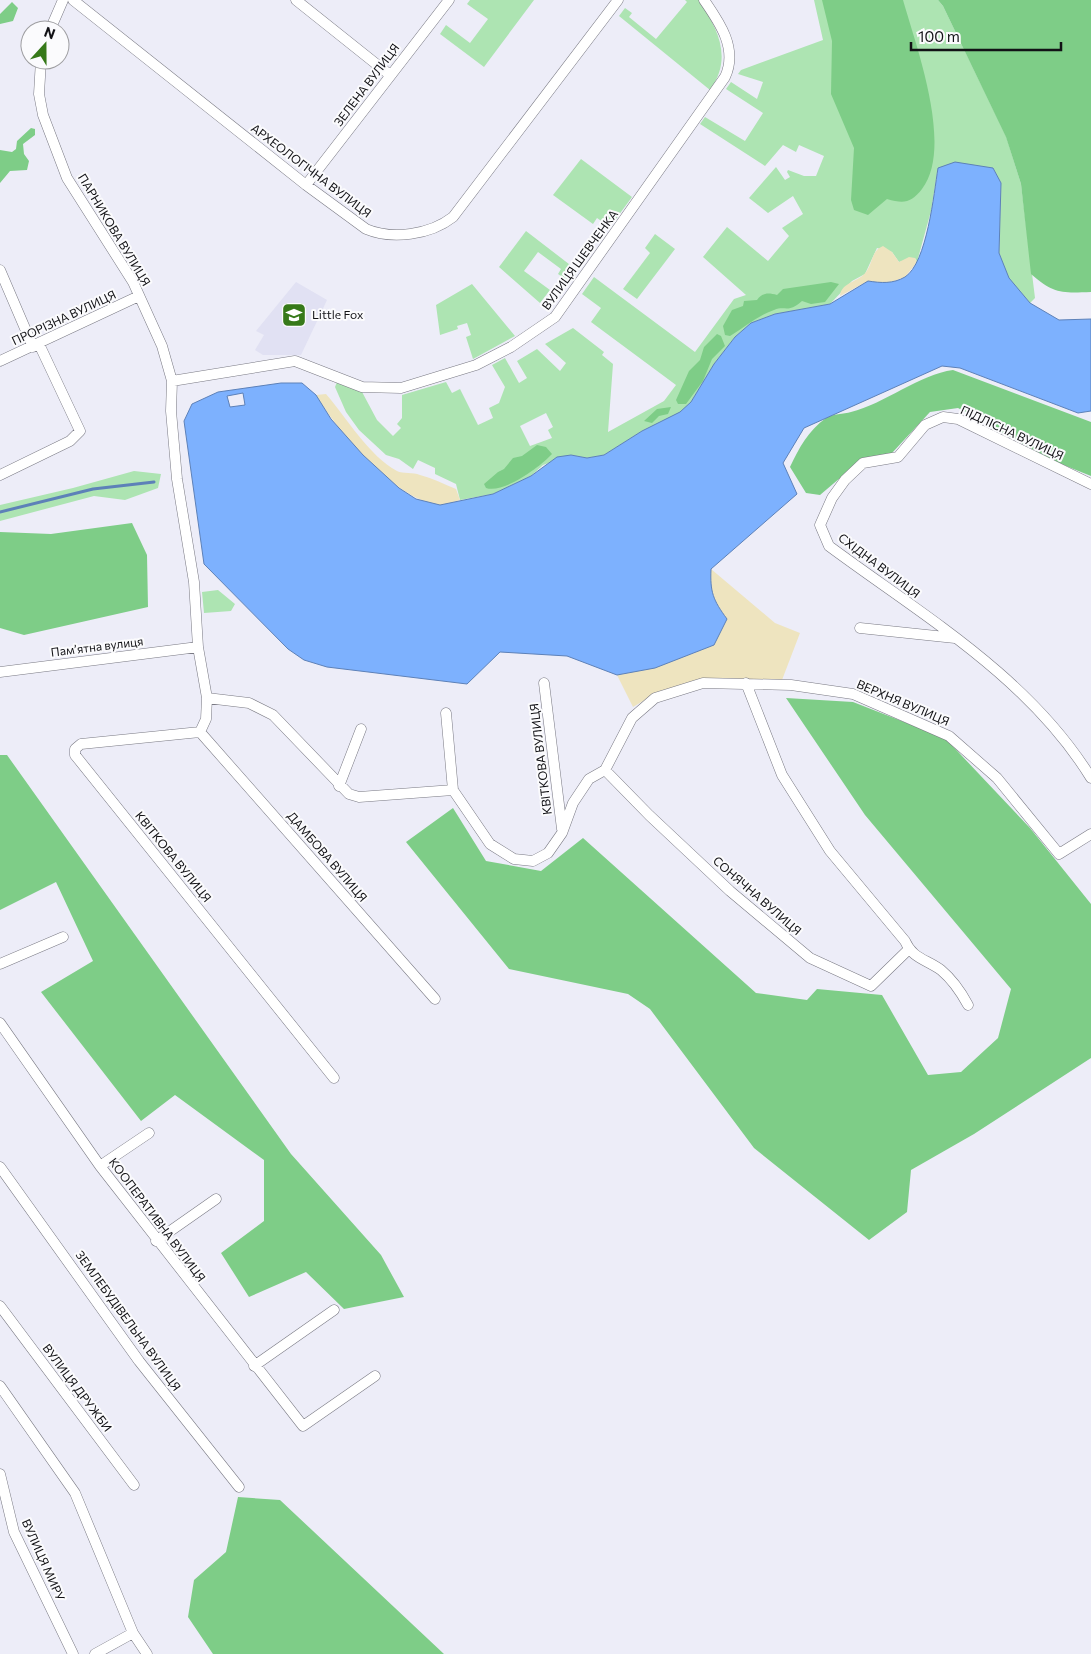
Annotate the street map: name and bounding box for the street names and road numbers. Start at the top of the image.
street label: ЗЕЛЕНА ВУЛИЦЯ [331,40,402,128]
street label: АРХЕОЛОГІЧНА ВУЛИЦЯ [249,120,374,220]
street label: ПАРНИКОВА ВУЛИЦЯ [76,171,154,288]
street label: ВУЛИЦЯ ШЕВЧЕНКА [538,207,620,312]
street label: ПРОРІЗНА ВУЛИЦЯ [9,287,118,347]
street label: ПІДЛІСНА ВУЛИЦЯ [959,402,1066,462]
street label: СХІДНА ВУЛИЦЯ [836,530,923,600]
street label: Памʼятна вулиця [50,633,144,659]
street label: ВЕРХНЯ ВУЛИЦЯ [855,676,952,728]
street label: КВІТКОВА ВУЛИЦЯ [526,702,554,816]
street label: КВІТКОВА ВУЛИЦЯ [133,808,215,904]
street label: ДАМБОВА ВУЛИЦЯ [285,808,371,904]
street label: СОНЯЧНА ВУЛИЦЯ [711,853,805,937]
street label: КООПЕРАТИВНА ВУЛИЦЯ [107,1155,209,1284]
street label: ЗЕМЛЕБУДІВЕЛЬНА ВУЛИЦЯ [73,1248,184,1393]
street label: ВУЛИЦЯ ДРУЖБИ [40,1341,115,1434]
street label: ВУЛИЦЯ МИРУ [20,1517,68,1603]

